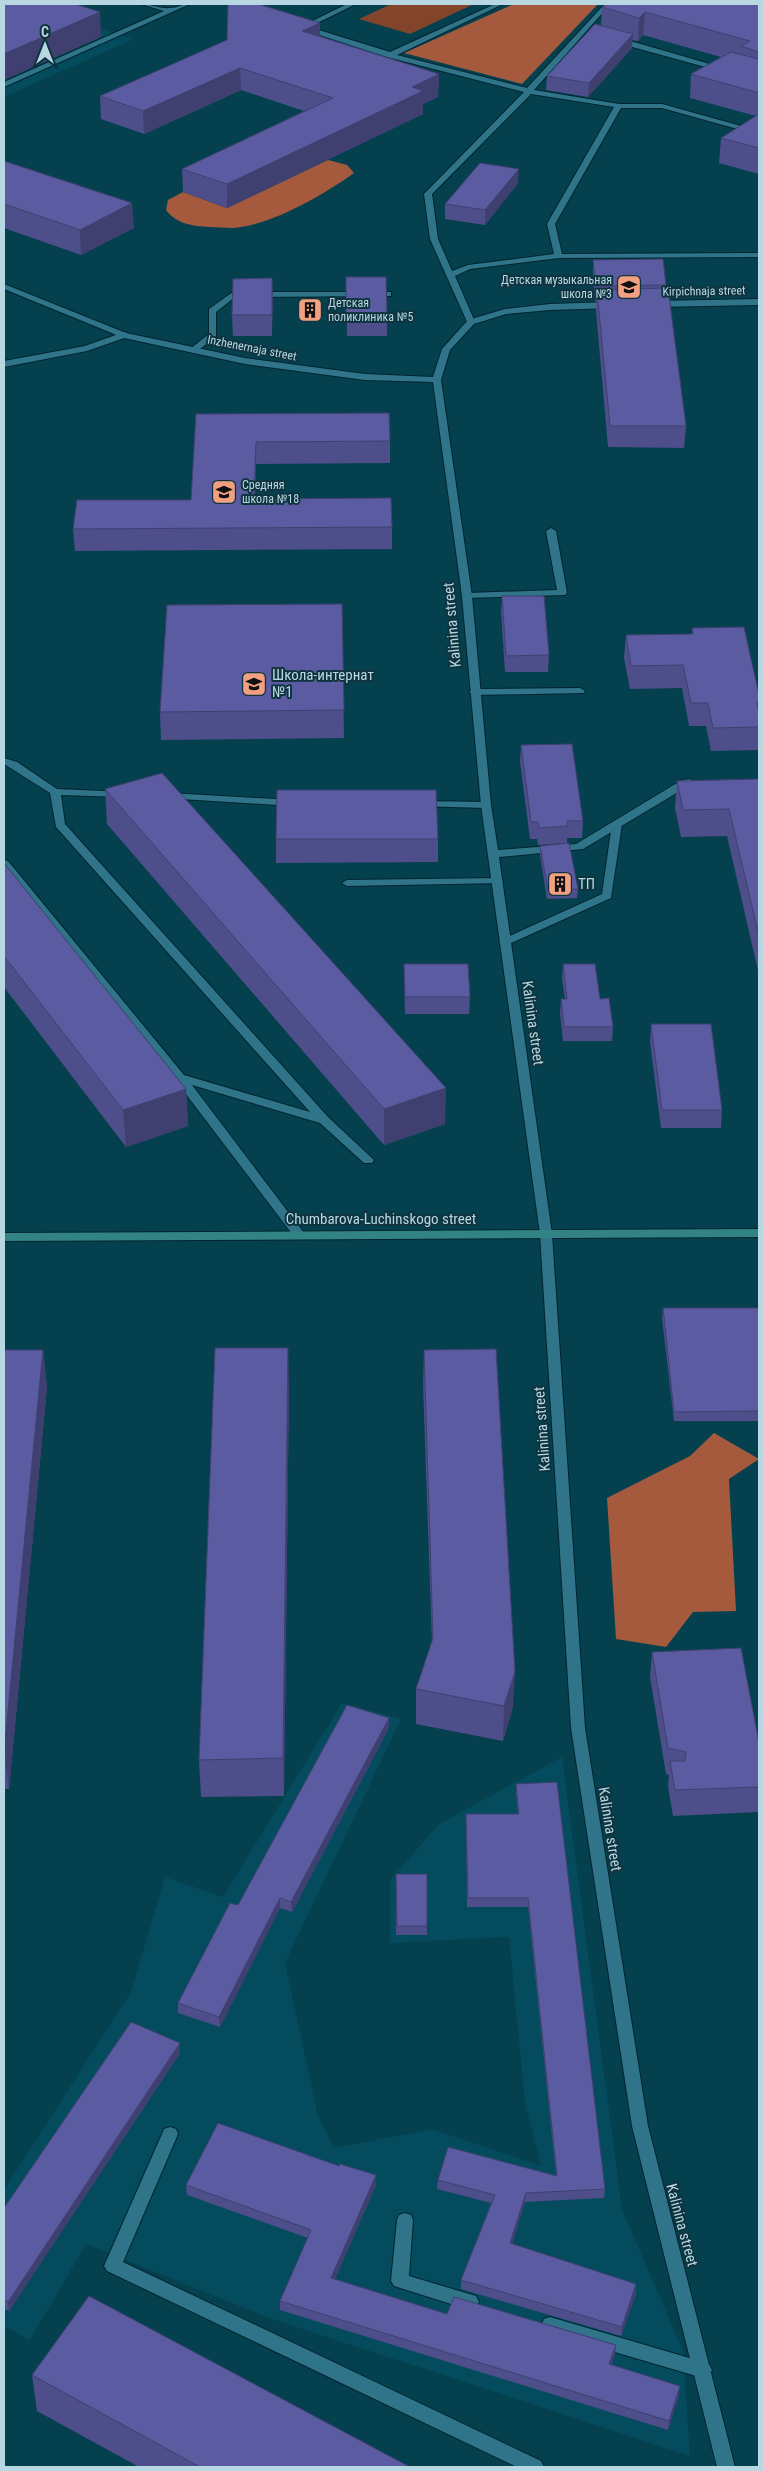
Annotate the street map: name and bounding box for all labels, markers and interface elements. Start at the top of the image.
north arrow [20,20,70,70]
text: С [41,24,49,40]
place label: Детская музыкальная школа №3 [501,273,612,301]
school or university icon: Детская музыкальная школа №3 [616,274,642,300]
street label: Kirpichnaja street [662,283,746,299]
place label: Детская поликлиника №5 [328,296,413,324]
building icon: Детская поликлиника №5 [297,297,323,323]
street label: Inzhenernaja street [206,332,298,364]
place label: Средняя школа №18 [242,478,299,506]
school or university icon: Средняя школа №18 [211,479,237,505]
street label: Kalinina street [439,582,465,668]
place label: Школа-интернат №1 [272,666,374,701]
school or university icon: Школа-интернат №1 [241,671,267,697]
building icon: ТП [547,871,573,897]
place label: ТП [578,875,595,893]
street label: Kalinina street [518,980,548,1066]
street label: Chumbarova-Luchinskogo street [286,1210,476,1228]
street label: Kalinina street [530,1386,554,1472]
street label: Kalinina street [594,1786,626,1872]
street label: Kalinina street [662,2182,702,2268]

